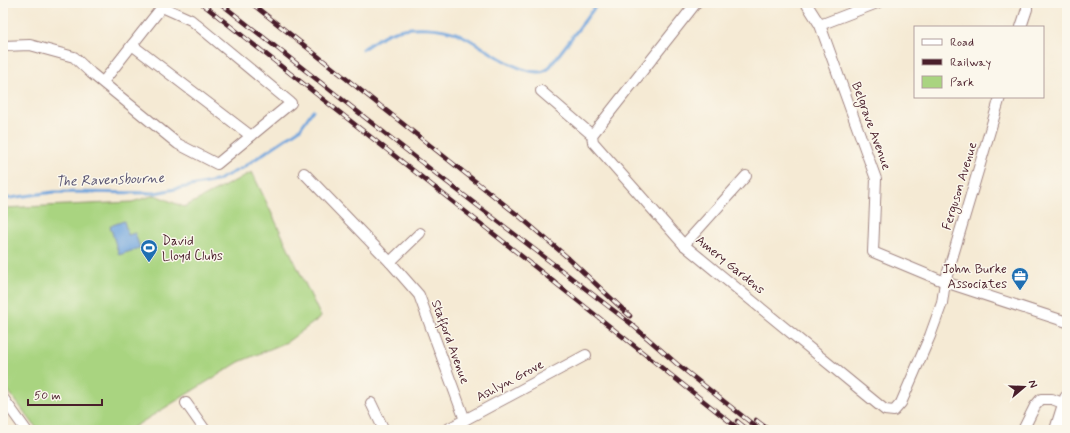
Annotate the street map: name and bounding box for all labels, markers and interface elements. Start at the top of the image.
legend [914,26,1044,98]
text: Road [950,35,974,51]
text: Railway [950,55,992,71]
text: Park [950,75,974,91]
street label: Belgrave Avenue [846,80,895,173]
street label: Ferguson Avenue [939,140,982,232]
water label: The Ravensbourne [55,169,165,191]
street label: Amery Gardens [692,232,768,298]
place label: David Lloyd Clubs [162,233,223,265]
sports icon: David Lloyd Clubs [139,238,159,263]
place label: John Burke Associates [942,261,1007,293]
office icon: John Burke Associates [1010,266,1030,291]
street label: Stafford Avenue [425,298,473,387]
street label: Ashlyn Grove [473,356,547,406]
north arrow [1004,367,1044,407]
text: N [1025,378,1040,390]
scale bar [28,381,102,407]
text: 50 m [34,388,61,404]

